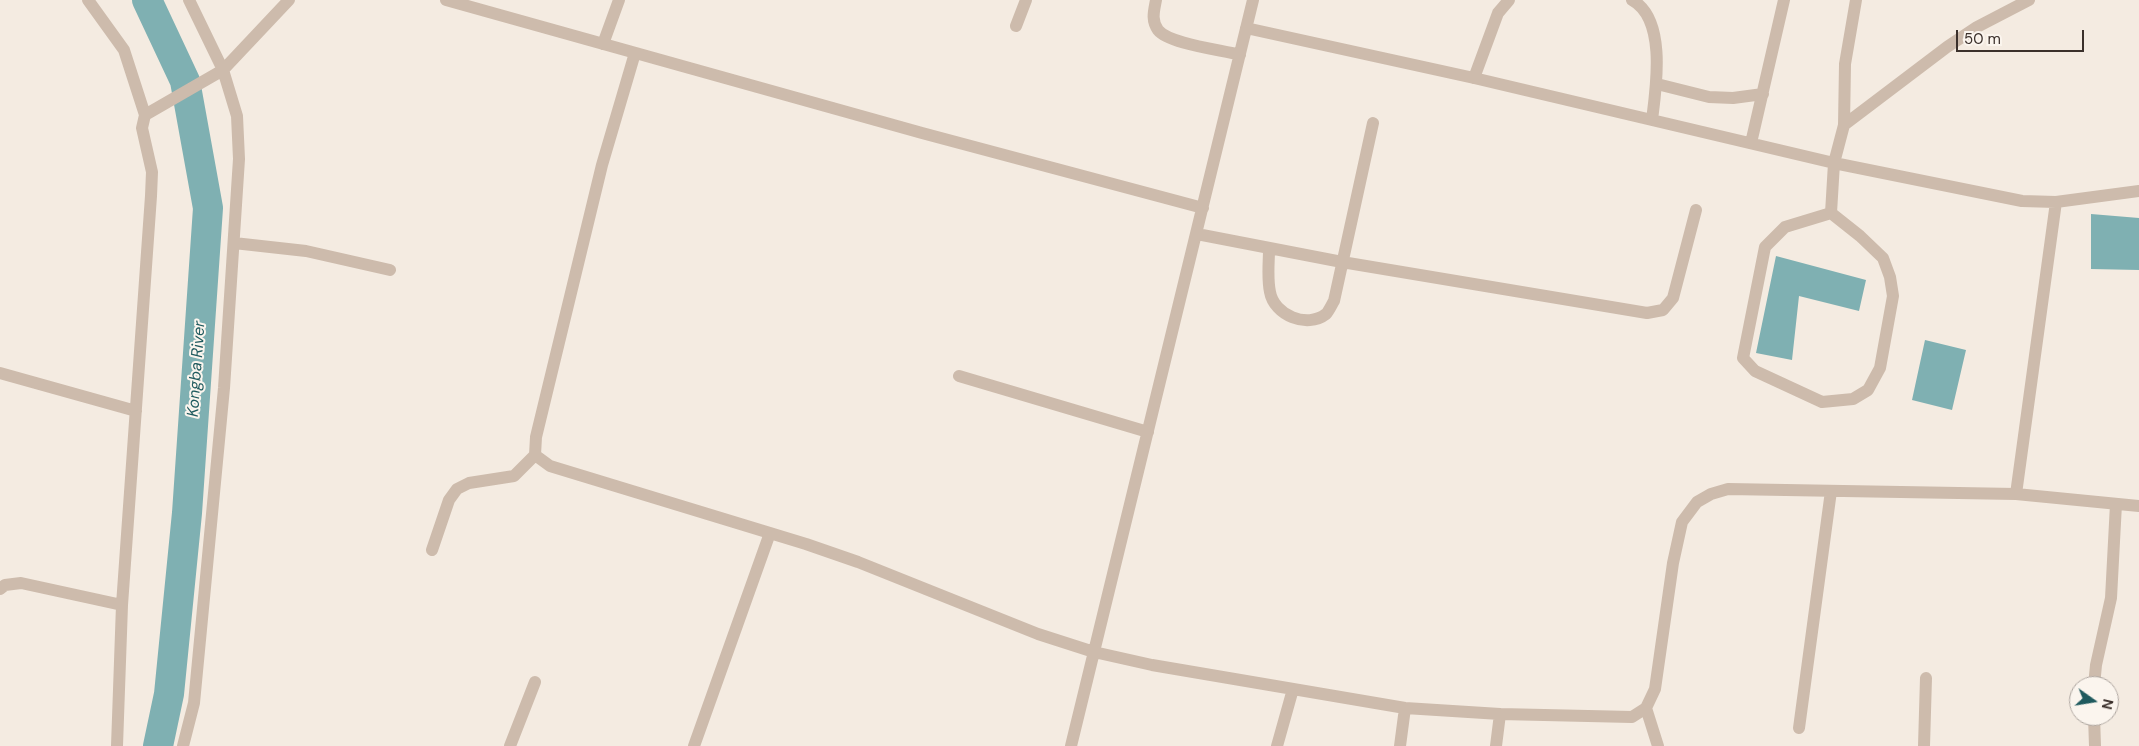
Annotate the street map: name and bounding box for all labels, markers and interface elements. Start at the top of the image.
scale bar [1959,20,2086,52]
text: 50 m [1964,29,2001,49]
water label: Kongba River [184,320,210,418]
north arrow [2069,676,2119,726]
text: N [2098,697,2118,711]

